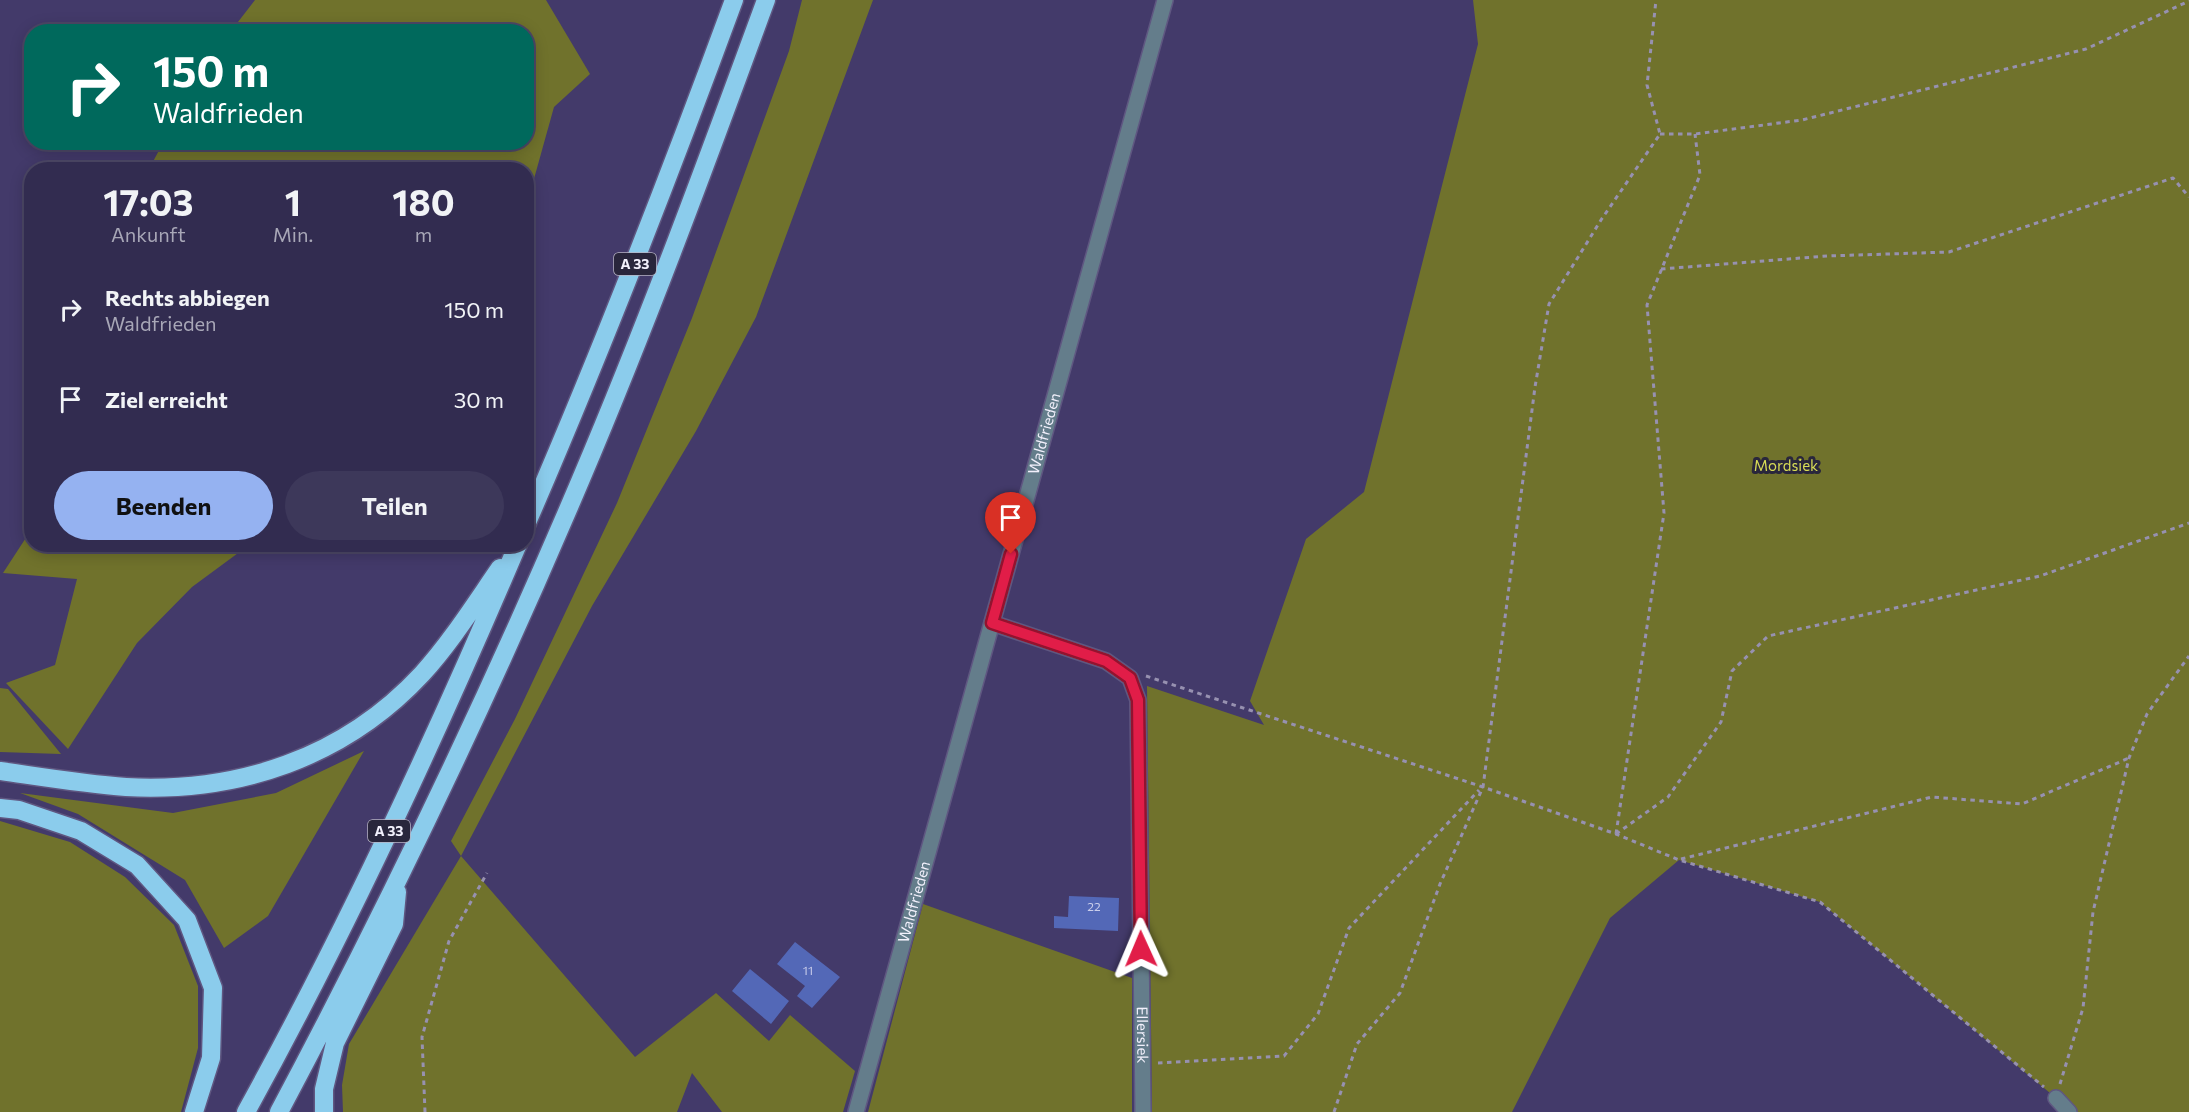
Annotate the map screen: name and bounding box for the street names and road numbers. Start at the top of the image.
road number: A 33 [614,253,656,275]
street label: Waldfrieden [1024,391,1063,476]
road number: A 33 [368,820,410,842]
street label: Waldfrieden [894,859,933,944]
street label: Ellersiek [1134,1006,1152,1064]

